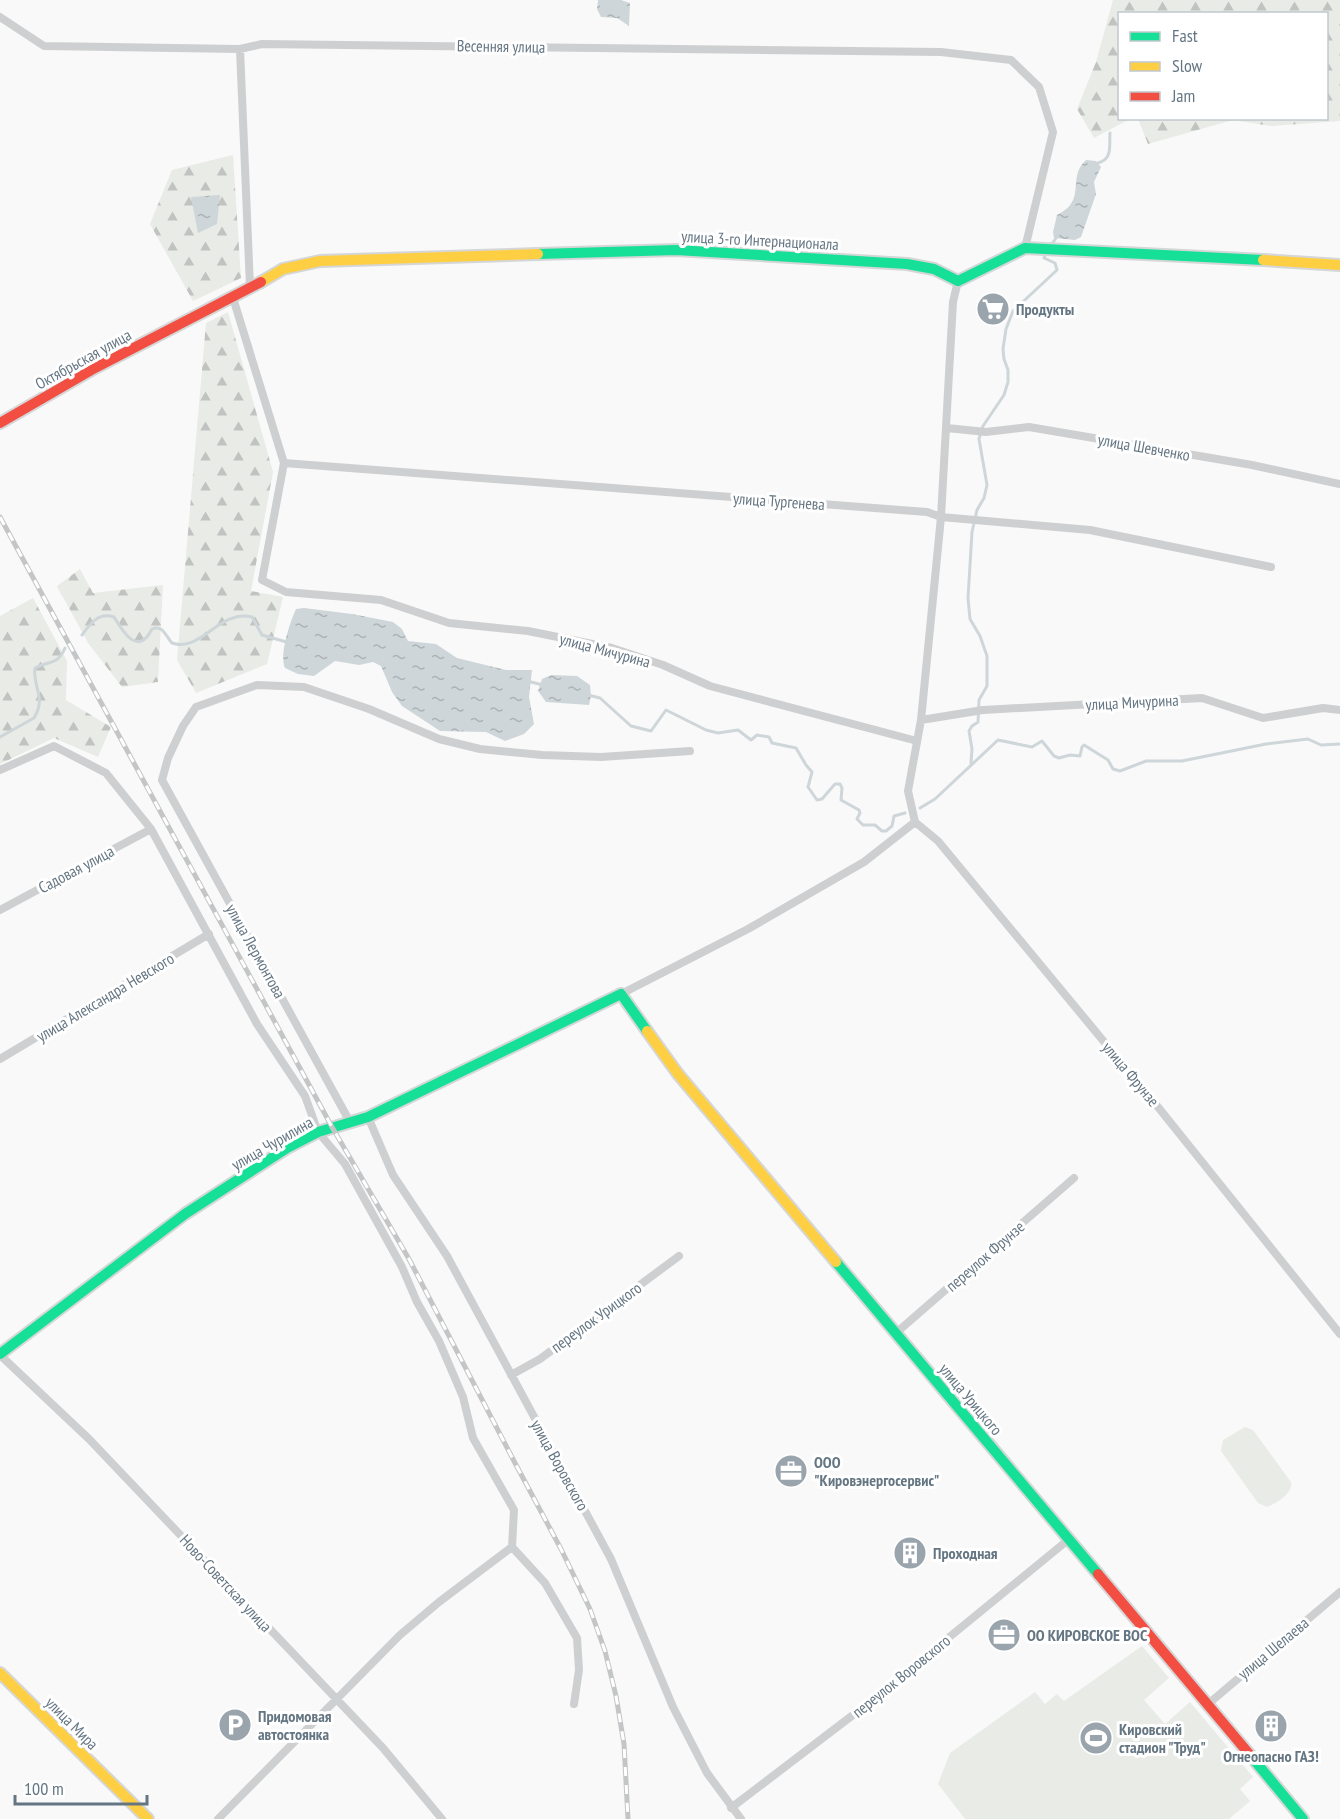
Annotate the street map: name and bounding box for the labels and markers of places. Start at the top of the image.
supermarket icon: Продукты [975,291,1011,327]
place label: Продукты [1016,299,1074,319]
place label: ООО "Кировэнергосервис" [814,1452,939,1490]
office icon: ООО "Кировэнергосервис" [773,1453,809,1489]
building icon: Проходная [892,1535,928,1571]
place label: Проходная [933,1543,998,1563]
office icon: ОО КИРОВСКОЕ ВОС [986,1617,1022,1653]
place label: ОО КИРОВСКОЕ ВОС [1027,1625,1148,1645]
place label: Придомовая автостоянка [258,1706,332,1744]
parking icon: Придомовая автостоянка [217,1707,253,1743]
building icon: Огнеопасно ГАЗ! [1253,1708,1289,1744]
place label: Кировский стадион "Труд" [1119,1719,1206,1757]
sports icon: Кировский стадион "Труд" [1078,1720,1114,1756]
place label: Огнеопасно ГАЗ! [1223,1746,1319,1766]

